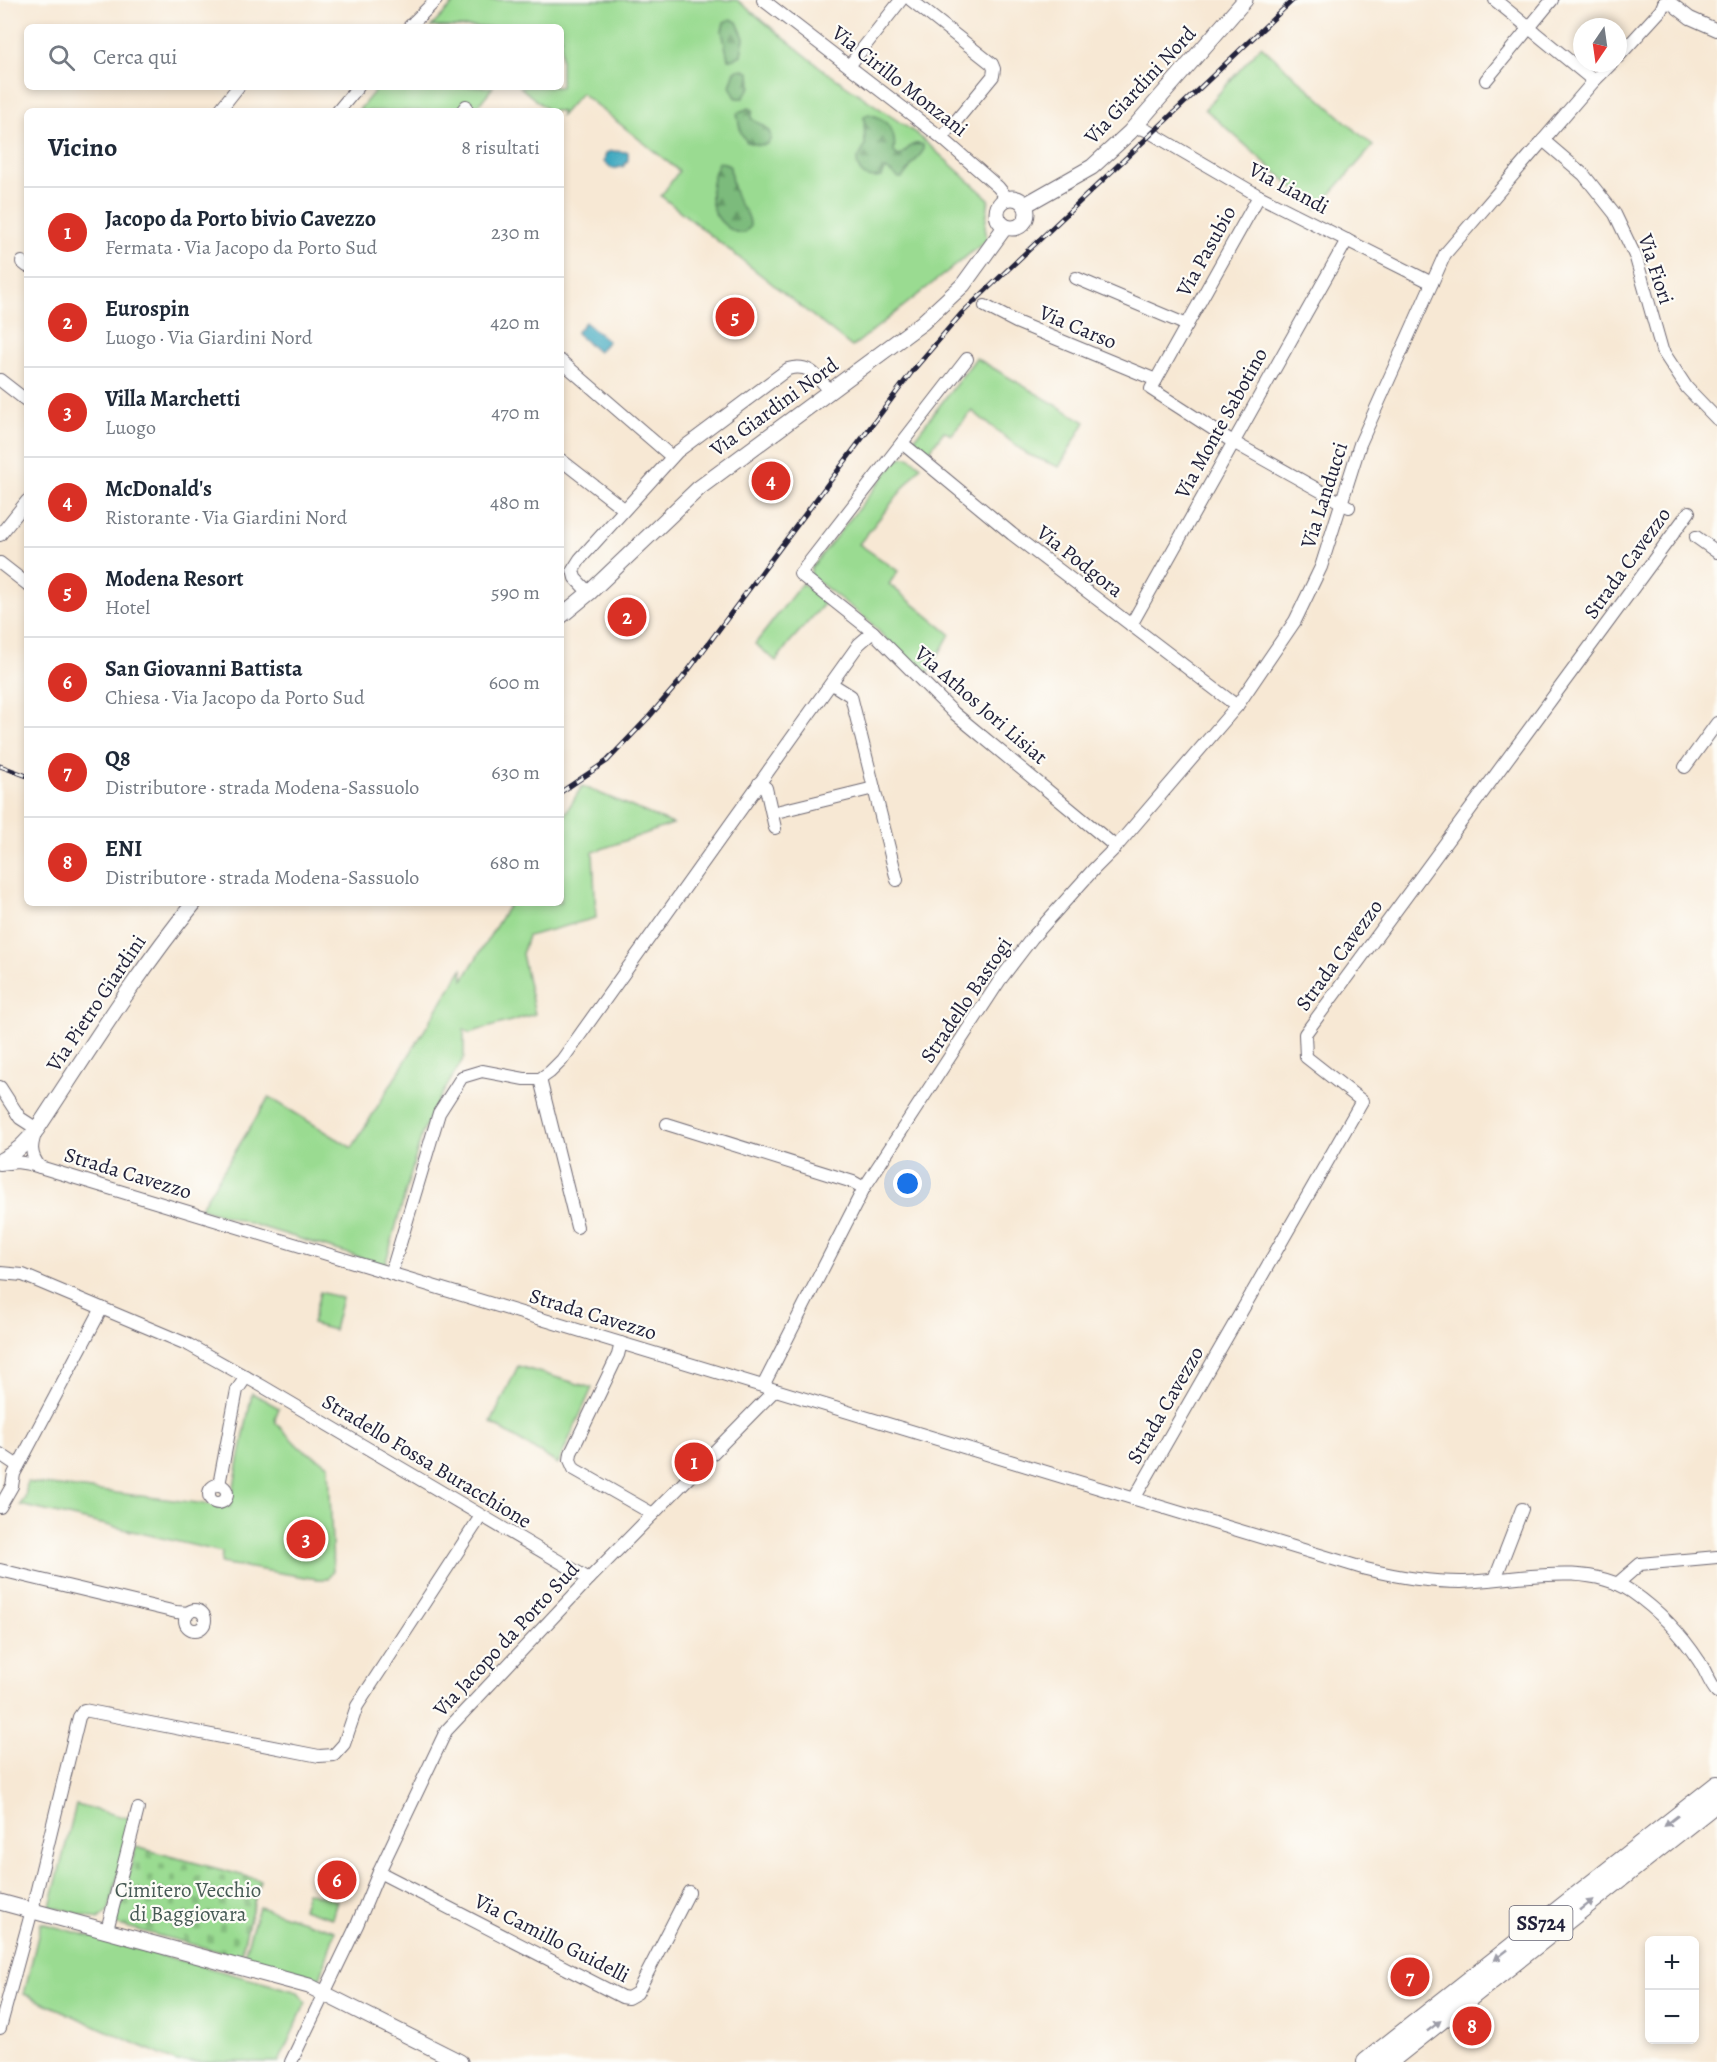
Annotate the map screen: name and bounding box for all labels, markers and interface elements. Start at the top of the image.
street label: Via Cirillo Monzani [825,18,974,143]
north arrow [1573,18,1627,72]
street label: Via Giardini Nord [1077,19,1203,151]
search box [24,24,564,90]
icon: search [45,41,78,74]
text: Cerca qui [93,42,178,72]
text: Vicino [48,130,117,165]
text: 8 risultati [461,134,540,161]
street label: Via Liandi [1243,155,1334,221]
street label: Via Pasubio [1169,201,1242,302]
text: Jacopo da Porto bivio Cavezzo [105,204,376,234]
text: 1 [64,219,71,246]
text: 230 m [491,219,540,246]
street label: Via Fiori [1631,229,1681,308]
text: Fermata · Via Jacopo da Porto Sud [105,234,377,261]
text: Eurospin [105,294,190,324]
pin: 5 [716,294,754,340]
street label: Via Carso [1034,298,1121,356]
text: 2 [63,309,72,336]
text: 420 m [490,309,540,336]
text: Luogo · Via Giardini Nord [105,324,313,351]
street label: Via Monte Sabotino [1168,343,1274,504]
street label: Via Giardini Nord [703,351,844,464]
text: Villa Marchetti [105,384,240,414]
text: 3 [63,399,72,426]
text: 470 m [491,399,540,426]
text: Luogo [105,414,156,441]
street label: Via Landucci [1293,438,1354,553]
pin: 4 [752,458,790,504]
text: McDonald's [105,474,212,504]
text: 4 [63,489,72,516]
text: 480 m [490,489,540,516]
street label: Strada Cavezzo [1577,502,1677,624]
text: Ristorante · Via Giardini Nord [105,504,347,531]
street label: Via Podgora [1030,518,1129,604]
text: Modena Resort [105,564,244,594]
text: 5 [63,579,72,606]
text: 590 m [491,579,540,606]
text: Hotel [105,594,150,621]
pin: 2 [608,594,646,640]
street label: Via Athos Jori Lisiat [908,639,1053,771]
text: San Giovanni Battista [105,654,303,684]
text: 6 [63,669,72,696]
text: 600 m [489,669,540,696]
text: Chiesa · Via Jacopo da Porto Sud [105,684,365,711]
text: Q8 [105,744,131,774]
text: 7 [63,759,72,786]
text: 630 m [491,759,540,786]
text: Distributore · strada Modena-Sassuolo [105,774,419,801]
text: ENI [105,834,142,864]
text: 8 [63,849,72,876]
text: 680 m [490,849,540,876]
text: Distributore · strada Modena-Sassuolo [105,864,419,891]
street label: Strada Cavezzo [1289,894,1389,1016]
street label: Via Pietro Giardini [39,929,152,1078]
street label: Stradello Bastogi [914,932,1018,1068]
street label: Strada Cavezzo [61,1140,195,1206]
your location [893,1169,922,1198]
street label: Strada Cavezzo [526,1281,660,1347]
street label: Strada Cavezzo [1120,1341,1210,1469]
street label: Stradello Fossa Buracchione [317,1387,537,1535]
pin: 1 [674,1440,714,1484]
pin: 3 [286,1516,326,1562]
street label: Via Jacopo da Porto Sud [426,1555,586,1723]
one-way arrow [1663,1815,1679,1828]
pin: 6 [318,1858,356,1902]
park label: Cimitero Vecchio di Baggiovara [115,1876,261,1928]
street label: Via Camillo Guidelli [469,1886,634,1989]
one-way arrow [1579,1898,1595,1911]
road number: SS724 [1510,1906,1572,1940]
map controls [1645,1936,1699,2044]
button: + [1645,1936,1699,1990]
one-way arrow [1494,1948,1509,1960]
pin: 7 [1390,1954,1430,2000]
button: − [1645,1990,1699,2044]
pin: 8 [1452,2004,1492,2048]
one-way arrow [1426,2019,1442,2032]

